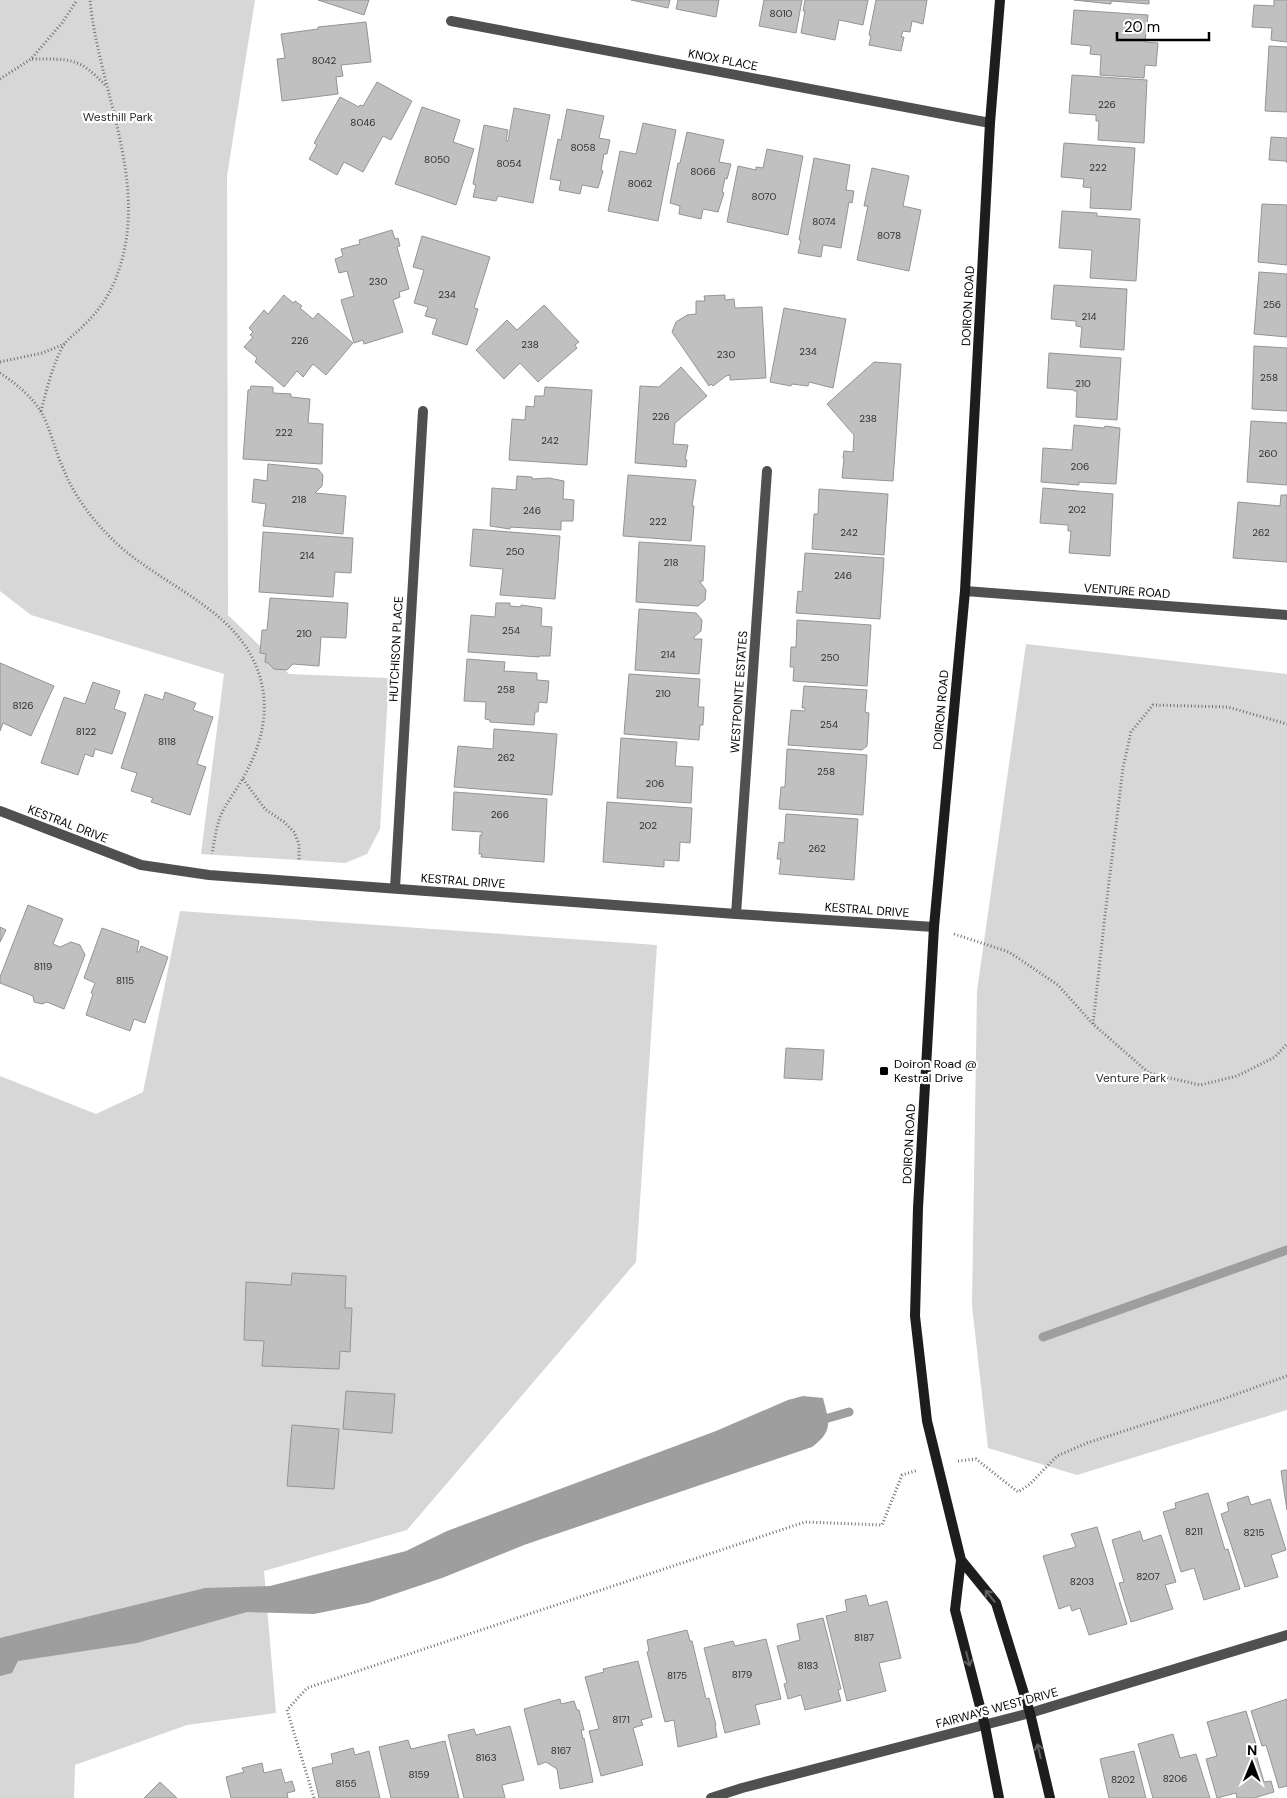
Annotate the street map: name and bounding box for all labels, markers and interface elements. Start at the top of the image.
house number: 8010 [770,7,793,20]
scale bar [1117,10,1210,42]
text: 20 m [1124,17,1160,37]
street label: KNOX PLACE [687,45,759,75]
house number: 8042 [312,54,337,67]
house number: 226 [1098,98,1116,111]
park label: Westhill Park [83,109,153,125]
house number: 8046 [350,116,376,129]
house number: 8058 [570,141,596,154]
house number: 8050 [424,153,450,166]
house number: 8054 [496,157,522,170]
house number: 222 [1089,161,1107,174]
house number: 8066 [690,165,716,178]
house number: 8062 [628,177,653,190]
house number: 8070 [752,190,777,203]
house number: 8074 [812,215,836,228]
house number: 8078 [877,229,901,242]
street label: DOIRON ROAD [958,265,978,347]
house number: 230 [369,275,387,288]
house number: 234 [438,288,456,301]
house number: 256 [1263,298,1281,311]
house number: 214 [1082,310,1096,323]
house number: 226 [291,334,309,347]
house number: 238 [521,338,539,351]
house number: 234 [799,345,817,358]
house number: 230 [717,348,735,361]
house number: 258 [1260,371,1278,384]
house number: 210 [1075,377,1091,390]
house number: 226 [652,410,670,423]
house number: 238 [859,412,877,425]
house number: 222 [275,426,293,439]
house number: 242 [541,434,559,447]
house number: 260 [1259,447,1278,460]
house number: 206 [1071,460,1089,473]
house number: 218 [292,493,306,506]
house number: 202 [1068,503,1086,516]
house number: 246 [523,504,541,517]
house number: 222 [649,515,667,528]
house number: 242 [840,526,858,539]
house number: 262 [1252,526,1270,539]
house number: 250 [506,545,525,558]
house number: 214 [300,549,314,562]
house number: 218 [664,556,678,569]
house number: 246 [834,569,852,582]
street label: VENTURE ROAD [1083,580,1171,602]
street label: HUTCHISON PLACE [385,596,407,702]
house number: 254 [502,624,520,637]
house number: 210 [296,627,312,640]
street label: WESTPOINTE ESTATES [727,630,751,754]
house number: 214 [661,648,675,661]
house number: 250 [821,651,840,664]
street label: DOIRON ROAD [930,669,952,751]
house number: 258 [497,683,515,696]
house number: 210 [655,687,671,700]
house number: 8126 [12,699,34,712]
house number: 254 [820,718,838,731]
house number: 8122 [76,725,96,738]
house number: 8118 [158,735,176,748]
house number: 262 [497,751,515,764]
house number: 258 [817,765,835,778]
house number: 206 [646,777,664,790]
street label: KESTRAL DRIVE [26,801,111,847]
house number: 266 [491,808,509,821]
house number: 202 [639,819,657,832]
house number: 262 [808,842,826,855]
street label: KESTRAL DRIVE [420,870,506,892]
street label: KESTRAL DRIVE [824,899,910,921]
house number: 8119 [34,960,52,973]
house number: 8115 [116,974,134,987]
place label: Doiron Road @ Kestral Drive [894,1056,977,1086]
marker: Doiron Road @ Kestral Drive [878,1065,890,1077]
park label: Venture Park [1096,1070,1166,1086]
street label: DOIRON ROAD [899,1103,919,1185]
house number: 8211 [1185,1525,1203,1538]
house number: 8215 [1244,1526,1264,1539]
house number: 8207 [1136,1570,1160,1583]
house number: 8203 [1070,1575,1094,1588]
one-way arrow [985,1590,996,1603]
house number: 8187 [854,1631,874,1644]
one-way arrow [963,1651,973,1667]
house number: 8183 [798,1659,819,1672]
house number: 8179 [732,1668,752,1681]
house number: 8175 [667,1669,687,1682]
street label: FAIRWAYS WEST DRIVE [934,1684,1060,1732]
house number: 8171 [612,1713,630,1726]
north arrow [1227,1738,1277,1788]
text: N [1247,1741,1257,1759]
one-way arrow [1034,1743,1043,1759]
house number: 8167 [551,1744,571,1757]
house number: 8163 [475,1751,497,1764]
house number: 8159 [408,1768,430,1781]
house number: 8206 [1163,1772,1187,1785]
house number: 8202 [1111,1773,1135,1786]
house number: 8155 [335,1777,357,1790]

